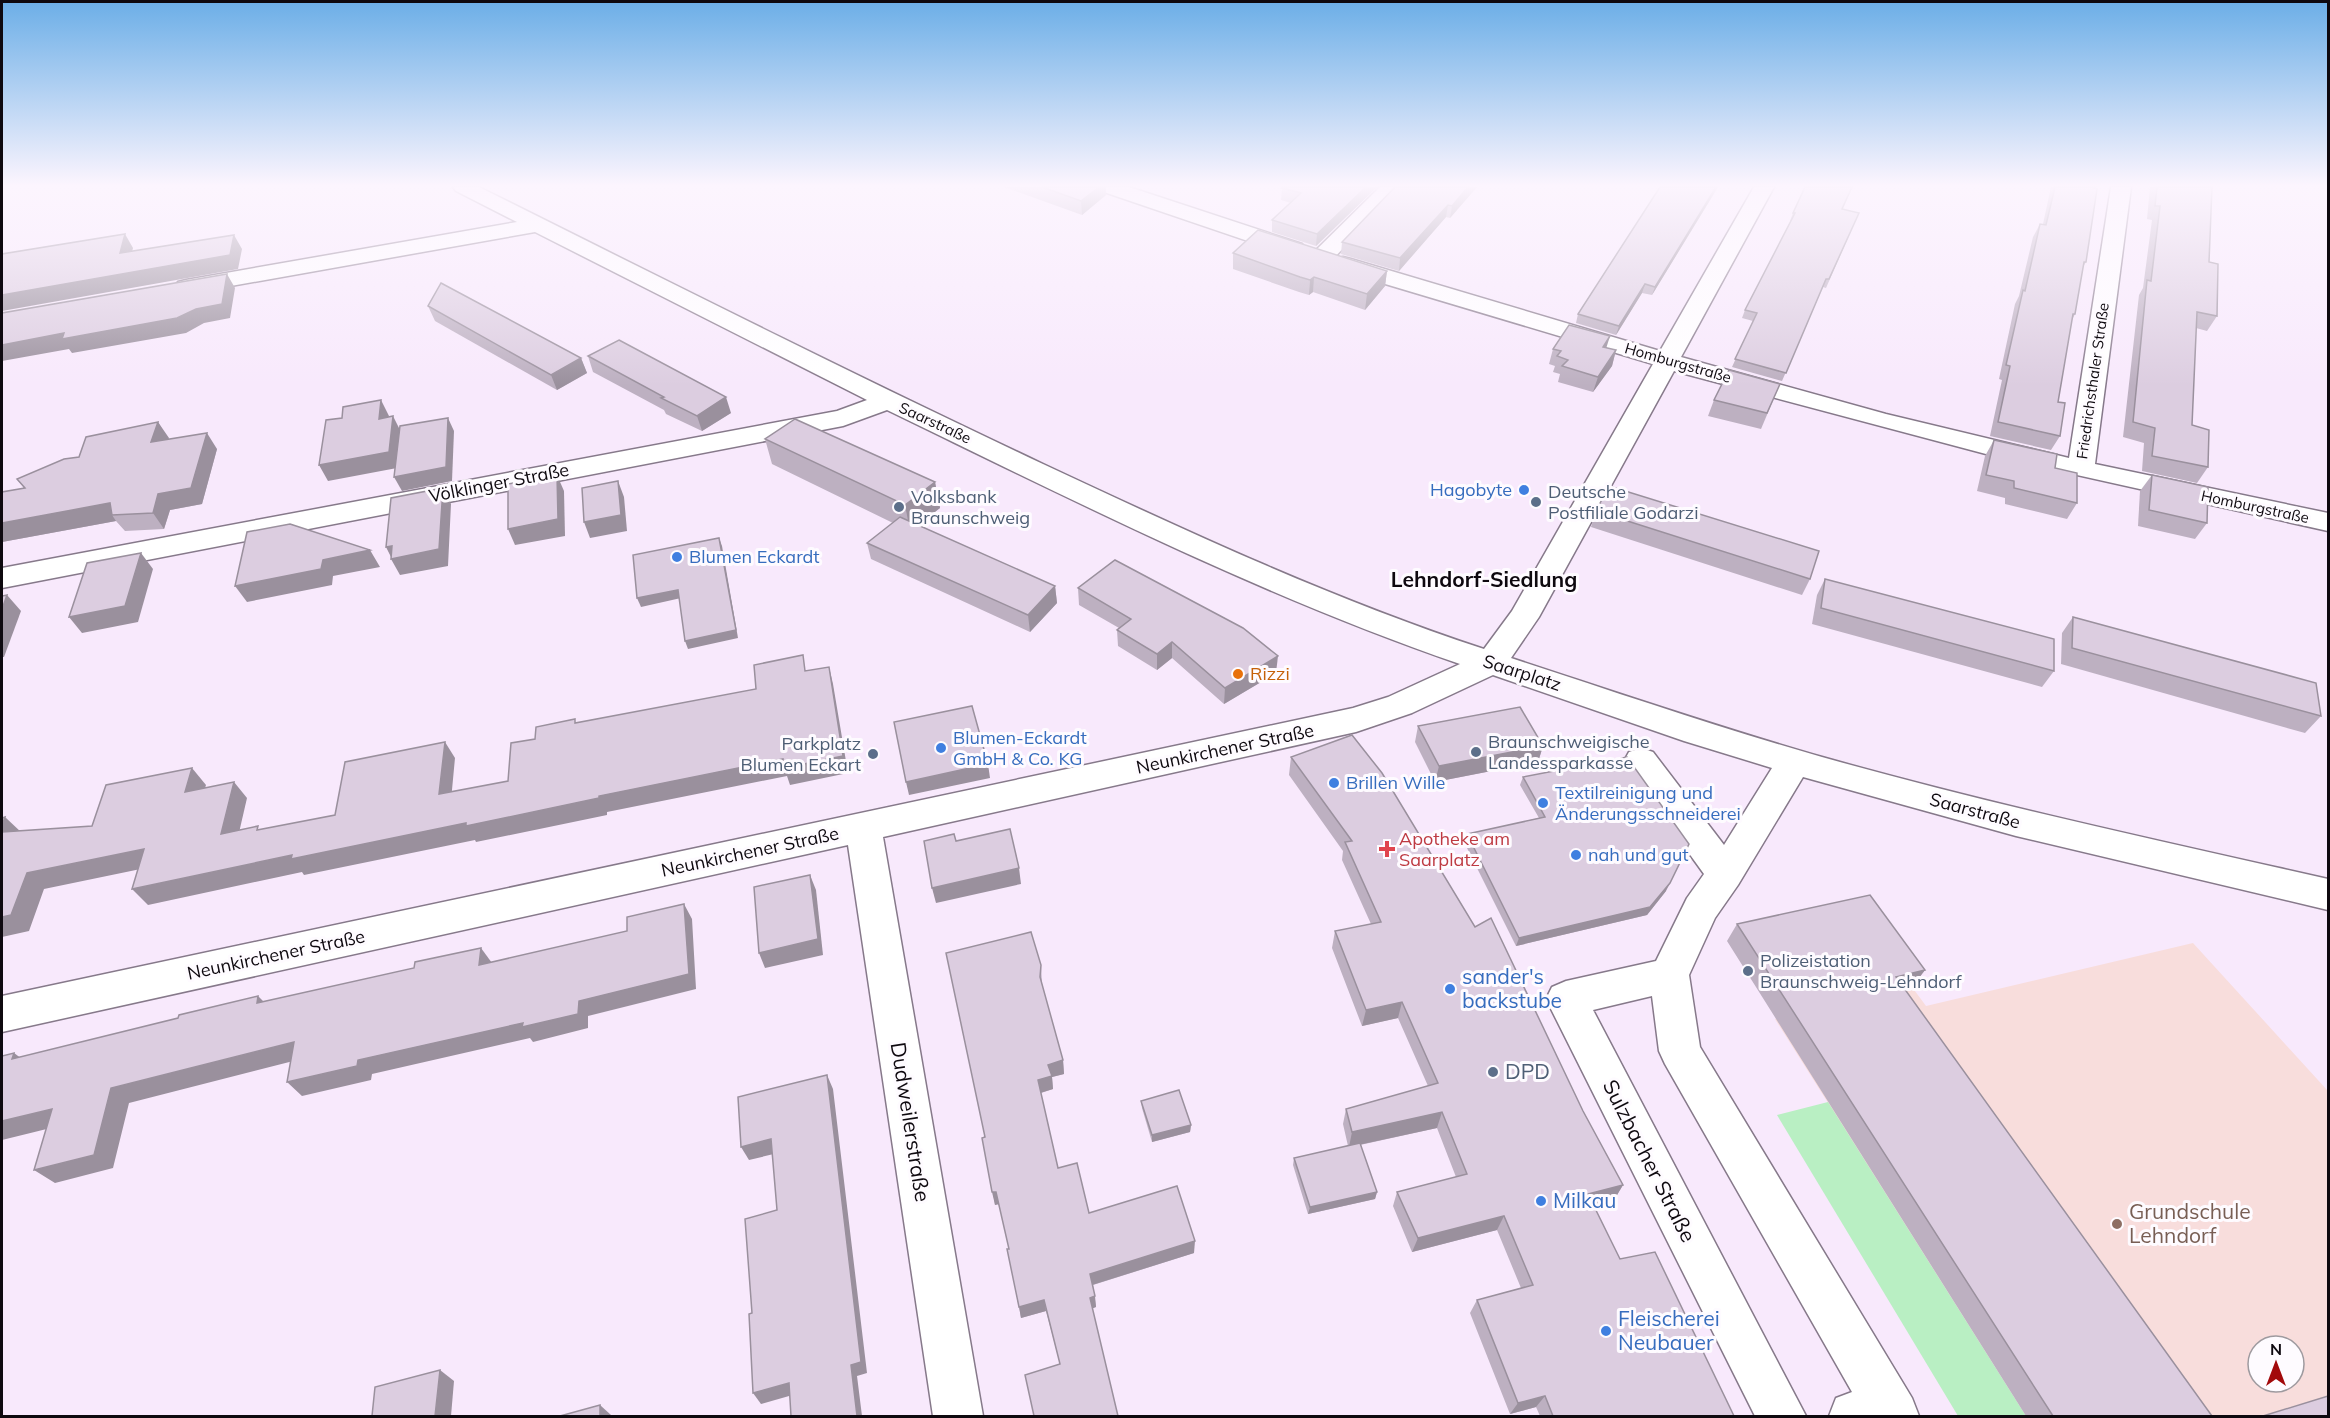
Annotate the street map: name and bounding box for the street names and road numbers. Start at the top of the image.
street label: Friedrichsthaler Straße [2072,301,2113,460]
street label: Homburgstraße [1623,338,1734,387]
street label: Saarstraße [896,398,974,448]
street label: Völklinger Straße [427,458,571,507]
street label: Homburgstraße [2199,486,2311,527]
street label: Saarplatz [1480,649,1564,696]
street label: Neunkirchener Straße [1134,718,1316,779]
street label: Saarstraße [1927,787,2023,834]
street label: Neunkirchener Straße [659,821,841,882]
street label: Neunkirchener Straße [185,924,367,985]
street label: Dudweilerstraße [886,1040,936,1204]
street label: Sulzbacher Straße [1598,1075,1702,1246]

